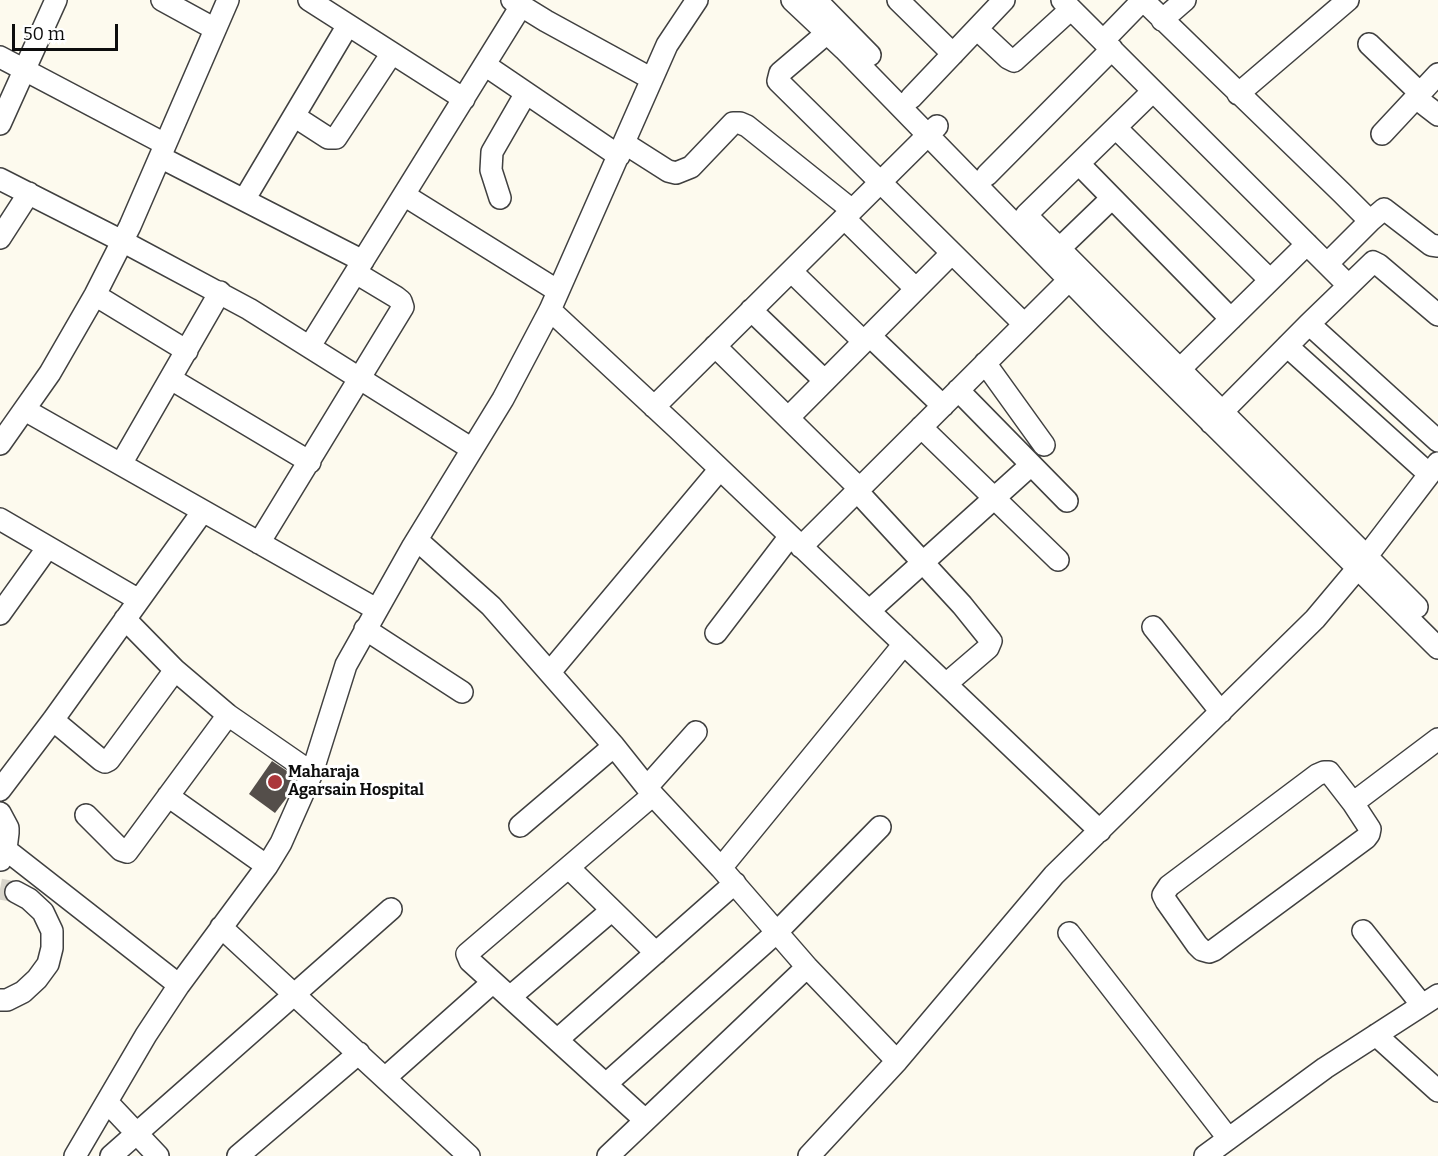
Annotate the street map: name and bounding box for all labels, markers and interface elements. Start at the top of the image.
scale bar [15,12,122,50]
text: 50 m [23,23,65,45]
place label: Maharaja Agarsain Hospital [288,763,424,801]
marker: Maharaja Agarsain Hospital [266,773,284,791]

